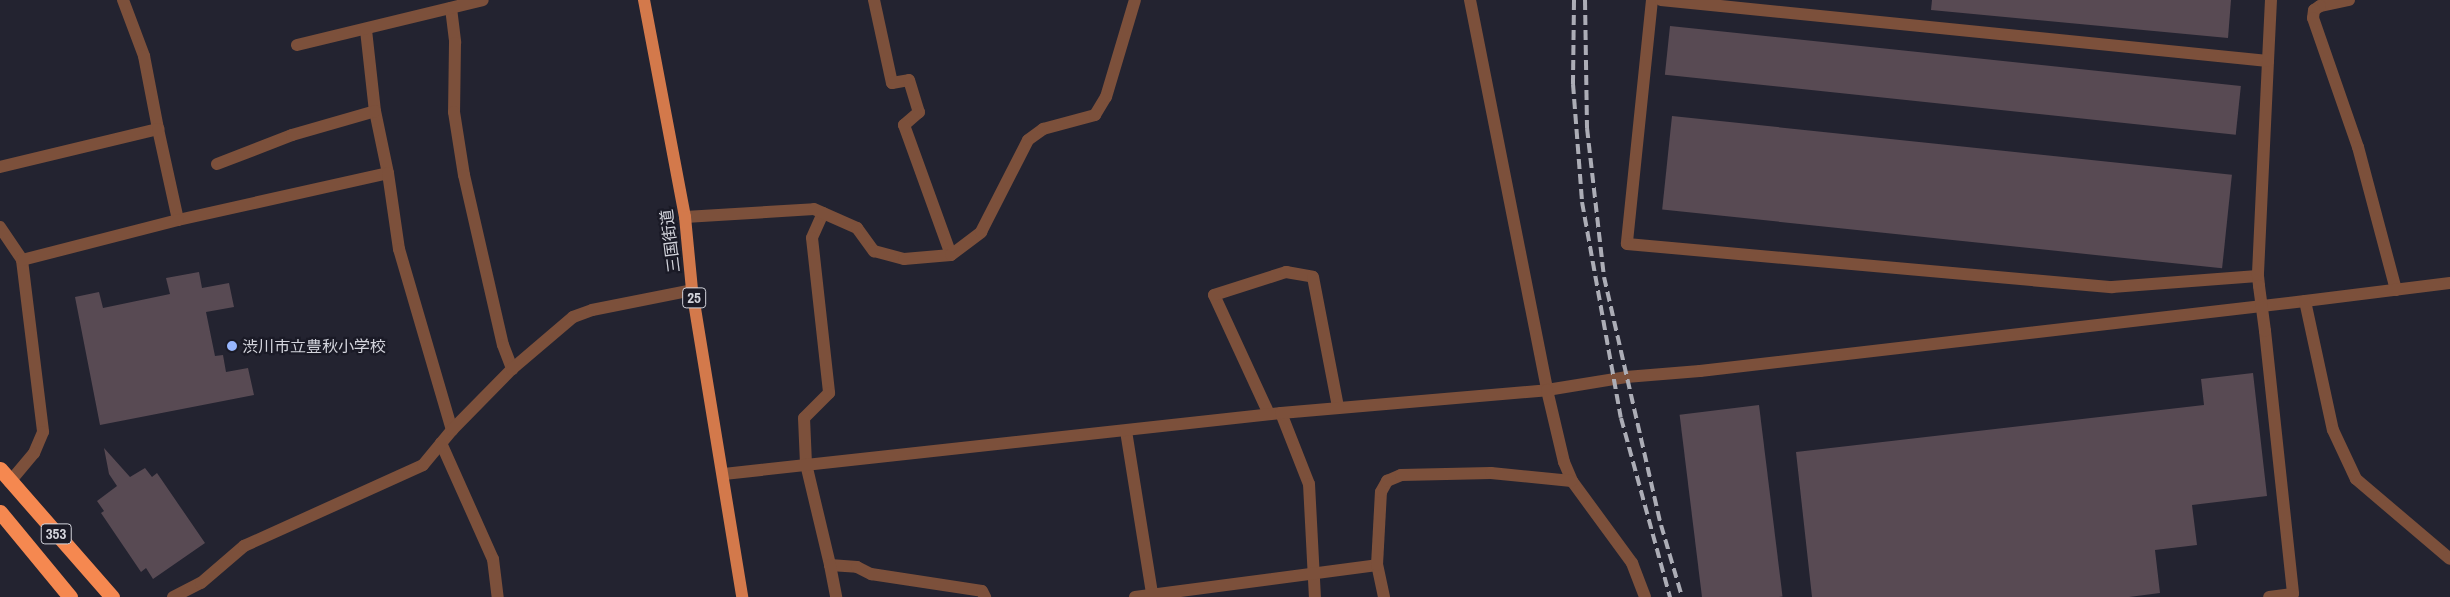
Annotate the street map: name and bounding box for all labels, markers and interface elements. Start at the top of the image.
street label: 三国街道 [657,208,683,274]
road number: 25 [682,286,706,310]
place label: 渋川市立豊秋小学校 [242,336,386,356]
marker: 渋川市立豊秋小学校 [226,340,238,352]
road number: 353 [40,522,72,546]

